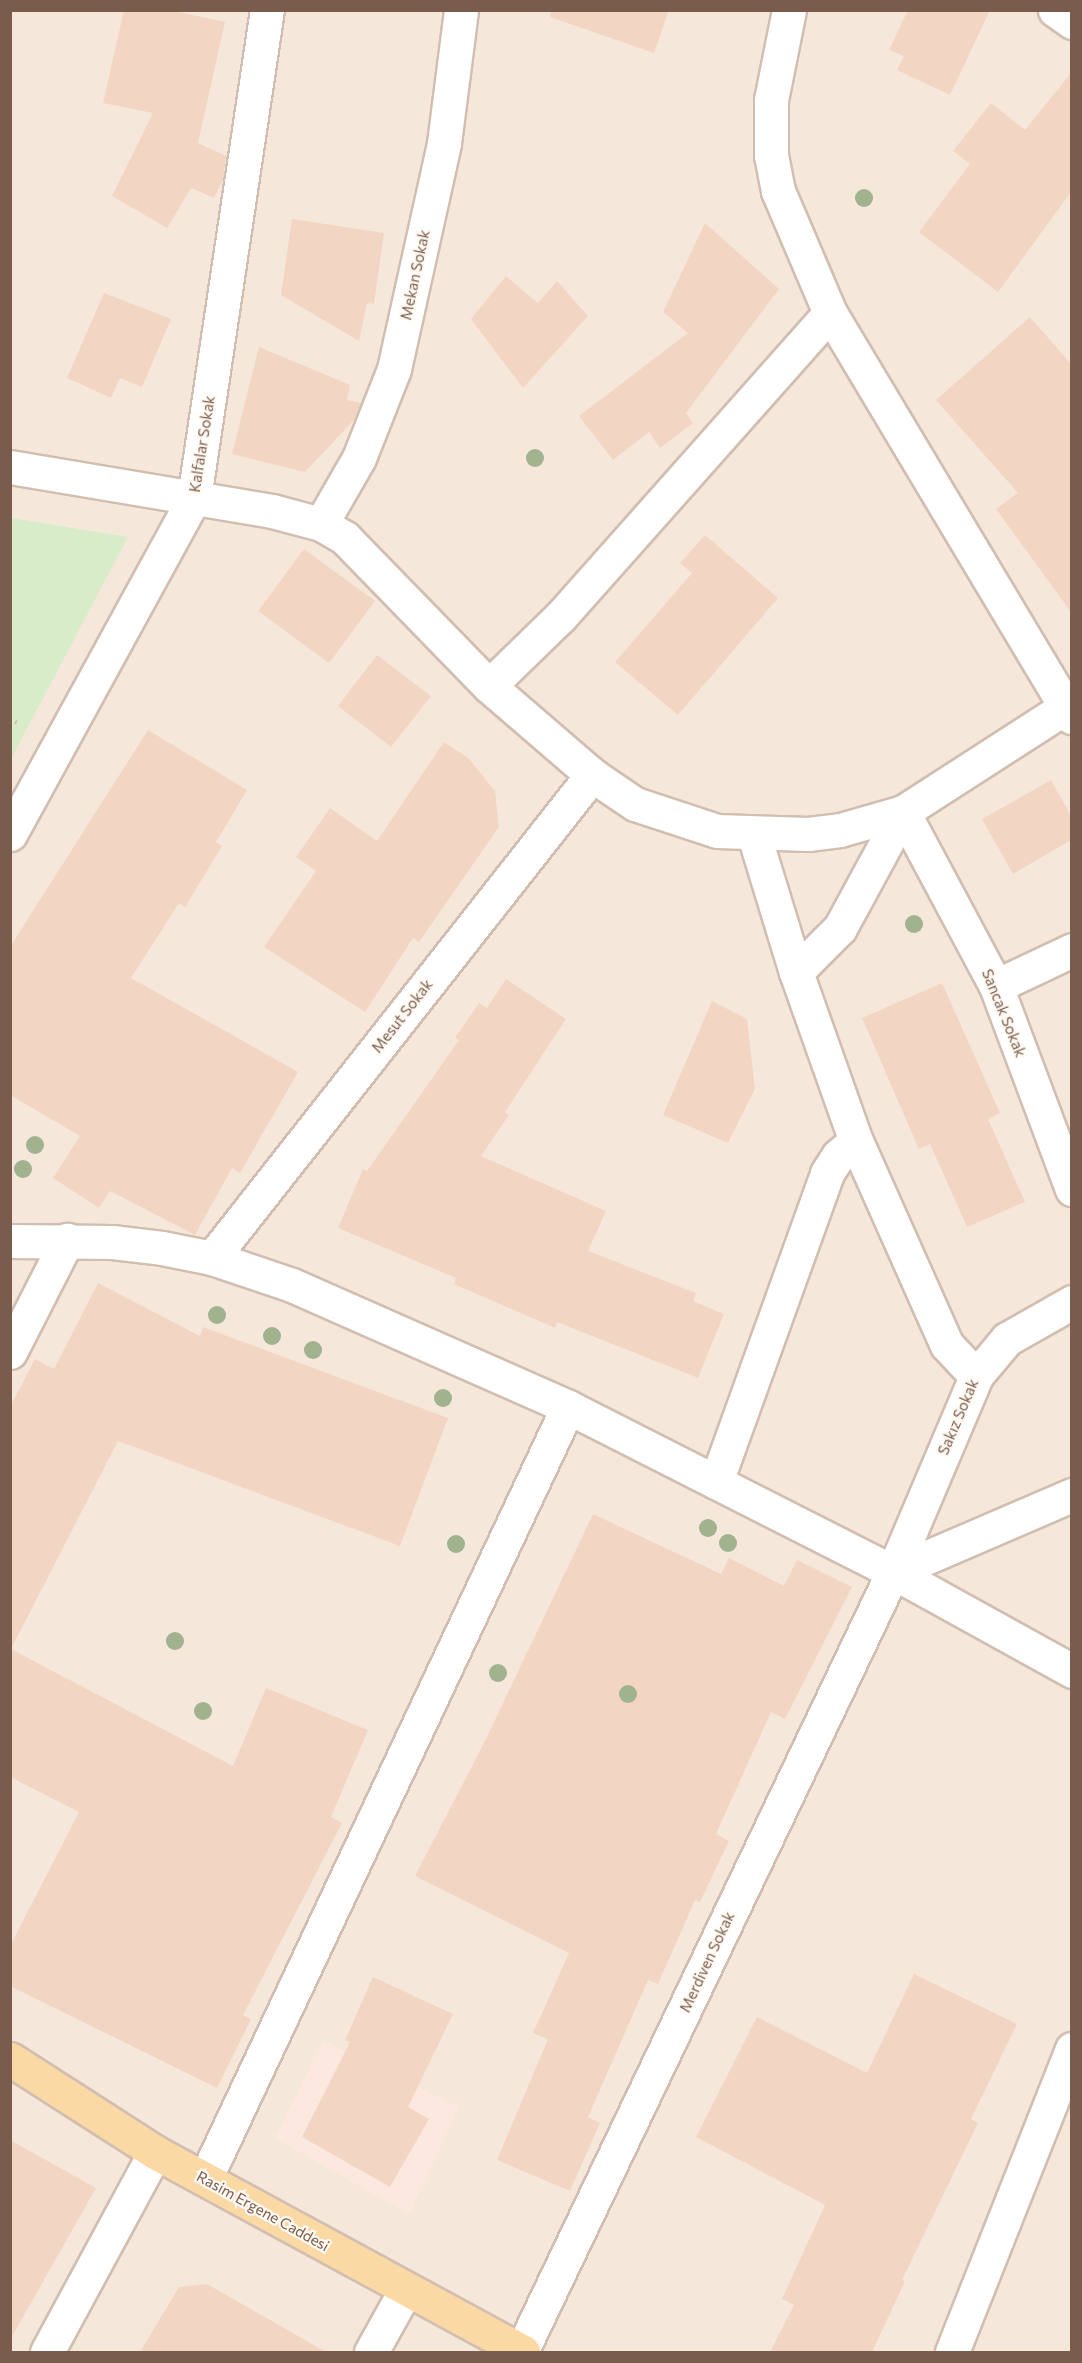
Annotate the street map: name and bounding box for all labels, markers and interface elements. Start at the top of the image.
street label: Mekan Sokak [397,228,433,322]
street label: Kalfalar Sokak [185,394,219,494]
street label: Sancak Sokak [978,966,1030,1060]
street label: Mesut Sokak [368,976,436,1056]
street label: Sakız Sokak [934,1376,982,1458]
street label: Merdiven Sokak [676,1909,738,2015]
street label: Rasim Ergene Caddesi [194,2167,332,2255]

